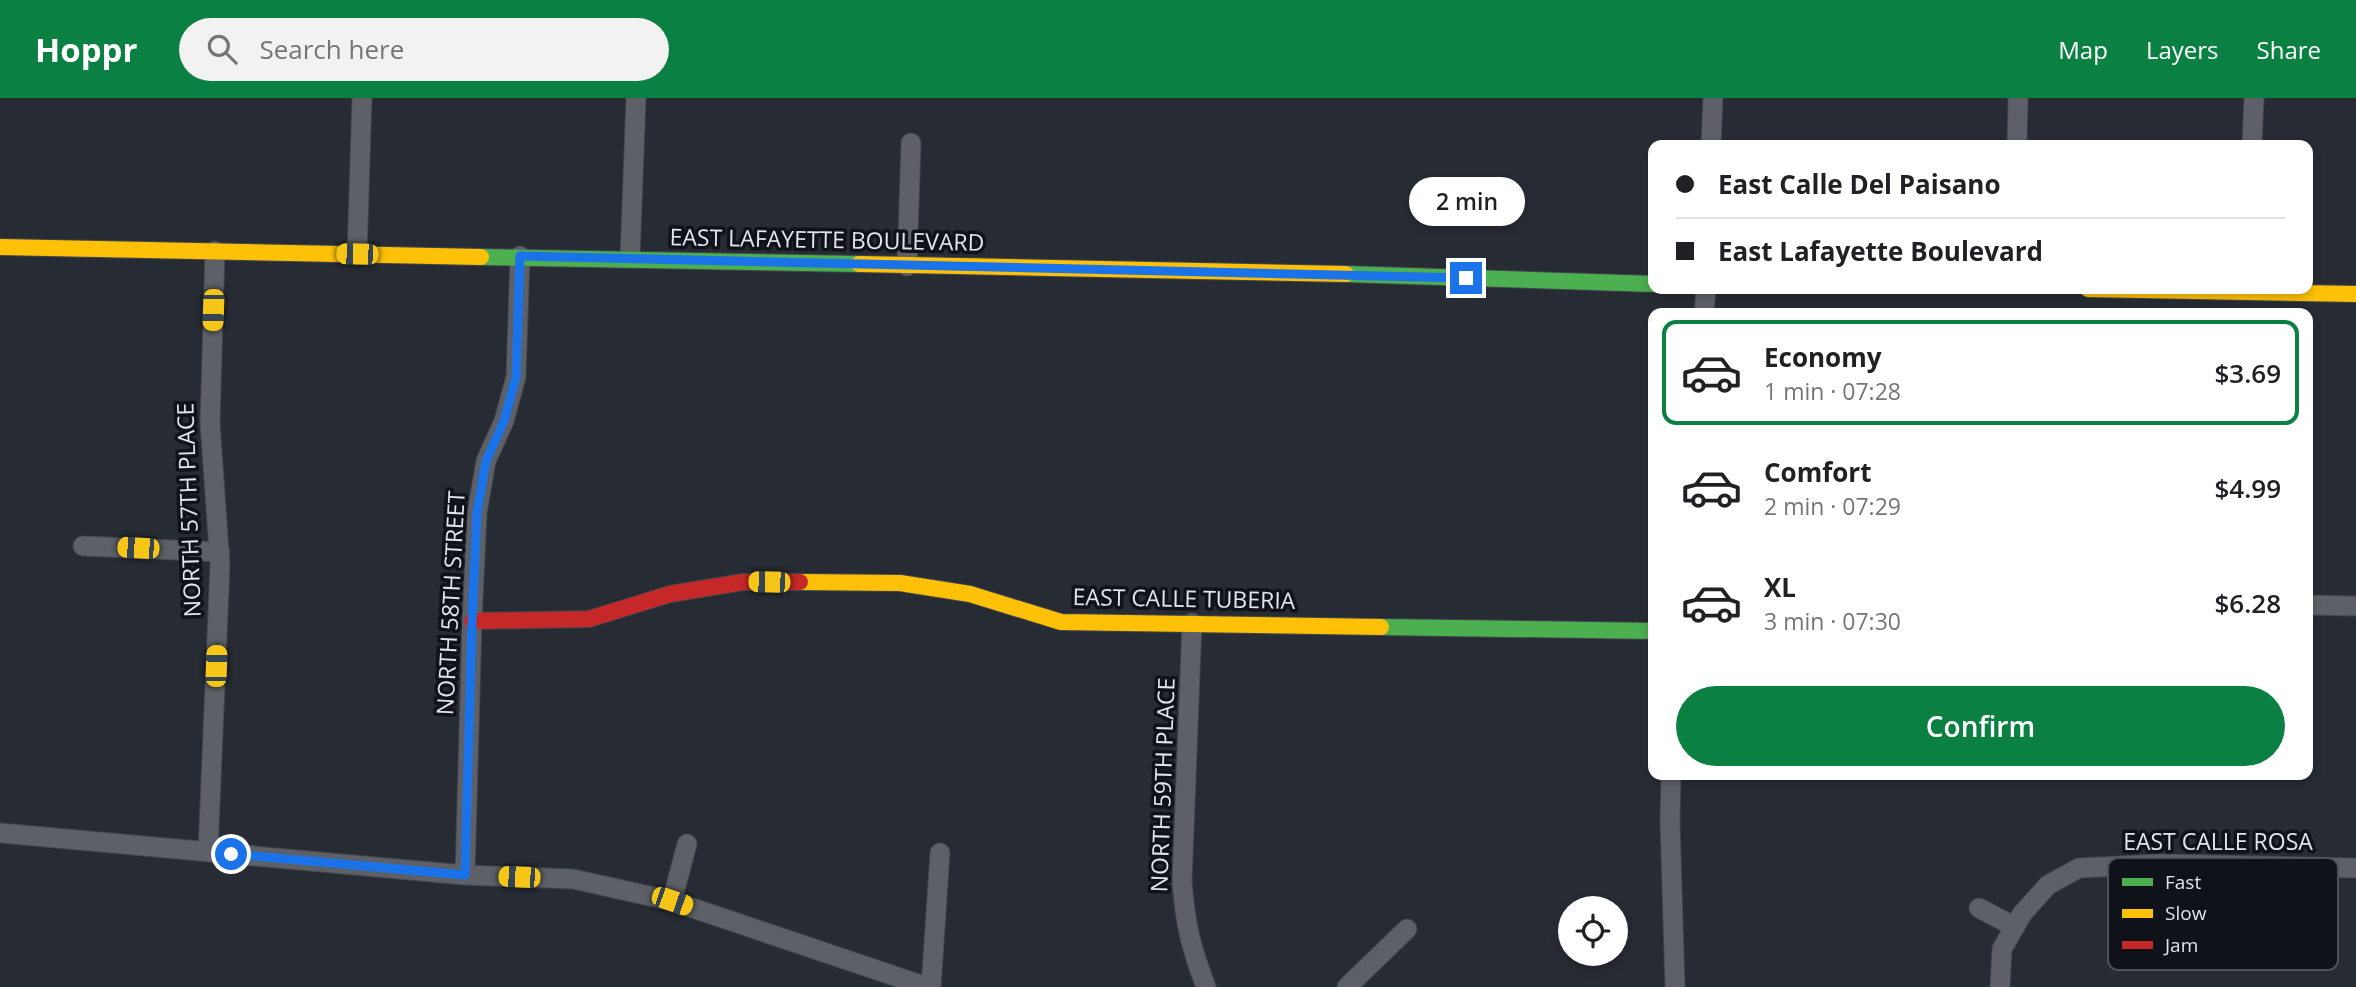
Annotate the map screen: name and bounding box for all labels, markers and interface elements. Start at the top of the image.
search box [179,18,669,81]
text: Hoppr [35,27,137,72]
icon: search [203,30,241,68]
text: Search here [259,31,404,67]
text: Map [2058,33,2108,66]
text: Layers [2146,33,2219,66]
text: Share [2257,33,2321,66]
text: East Calle Del Paisano [1718,166,2001,202]
callout: 2 min [1408,176,1524,226]
text: 2 min [1436,185,1498,217]
street label: EAST LAFAYETTE BOULEVARD [669,220,985,258]
text: East Lafayette Boulevard [1718,233,2043,269]
car [336,243,379,265]
route end [1450,262,1482,294]
car [202,289,225,331]
text: Economy [1764,339,1882,375]
icon: car [1680,341,1743,404]
text: $3.69 [2214,355,2281,391]
text: 1 min · 07:28 [1764,375,1901,407]
street label: NORTH 57TH PLACE [168,402,208,618]
text: Comfort [1764,454,1871,490]
icon: car [1680,456,1743,519]
text: $4.99 [2214,470,2281,506]
street label: NORTH 58TH STREET [428,490,472,716]
text: 2 min · 07:29 [1764,490,1901,522]
car [117,536,160,560]
text: XL [1764,569,1796,605]
car [748,571,791,593]
icon: car [1680,571,1743,634]
street label: EAST CALLE TUBERIA [1072,580,1296,616]
text: $6.28 [2214,585,2281,621]
text: 3 min · 07:30 [1764,605,1901,637]
car [205,645,228,687]
street label: NORTH 59TH PLACE [1142,677,1182,893]
button: Confirm [1676,686,2285,766]
street label: EAST CALLE ROSA [2123,825,2313,857]
route start [215,838,247,870]
legend [2108,858,2338,970]
car [498,866,541,888]
text: Fast [2165,869,2201,895]
car [649,884,696,918]
map controls [1558,896,1628,966]
button: locate [1558,896,1628,966]
text: Slow [2165,900,2207,926]
text: Jam [2163,932,2198,958]

